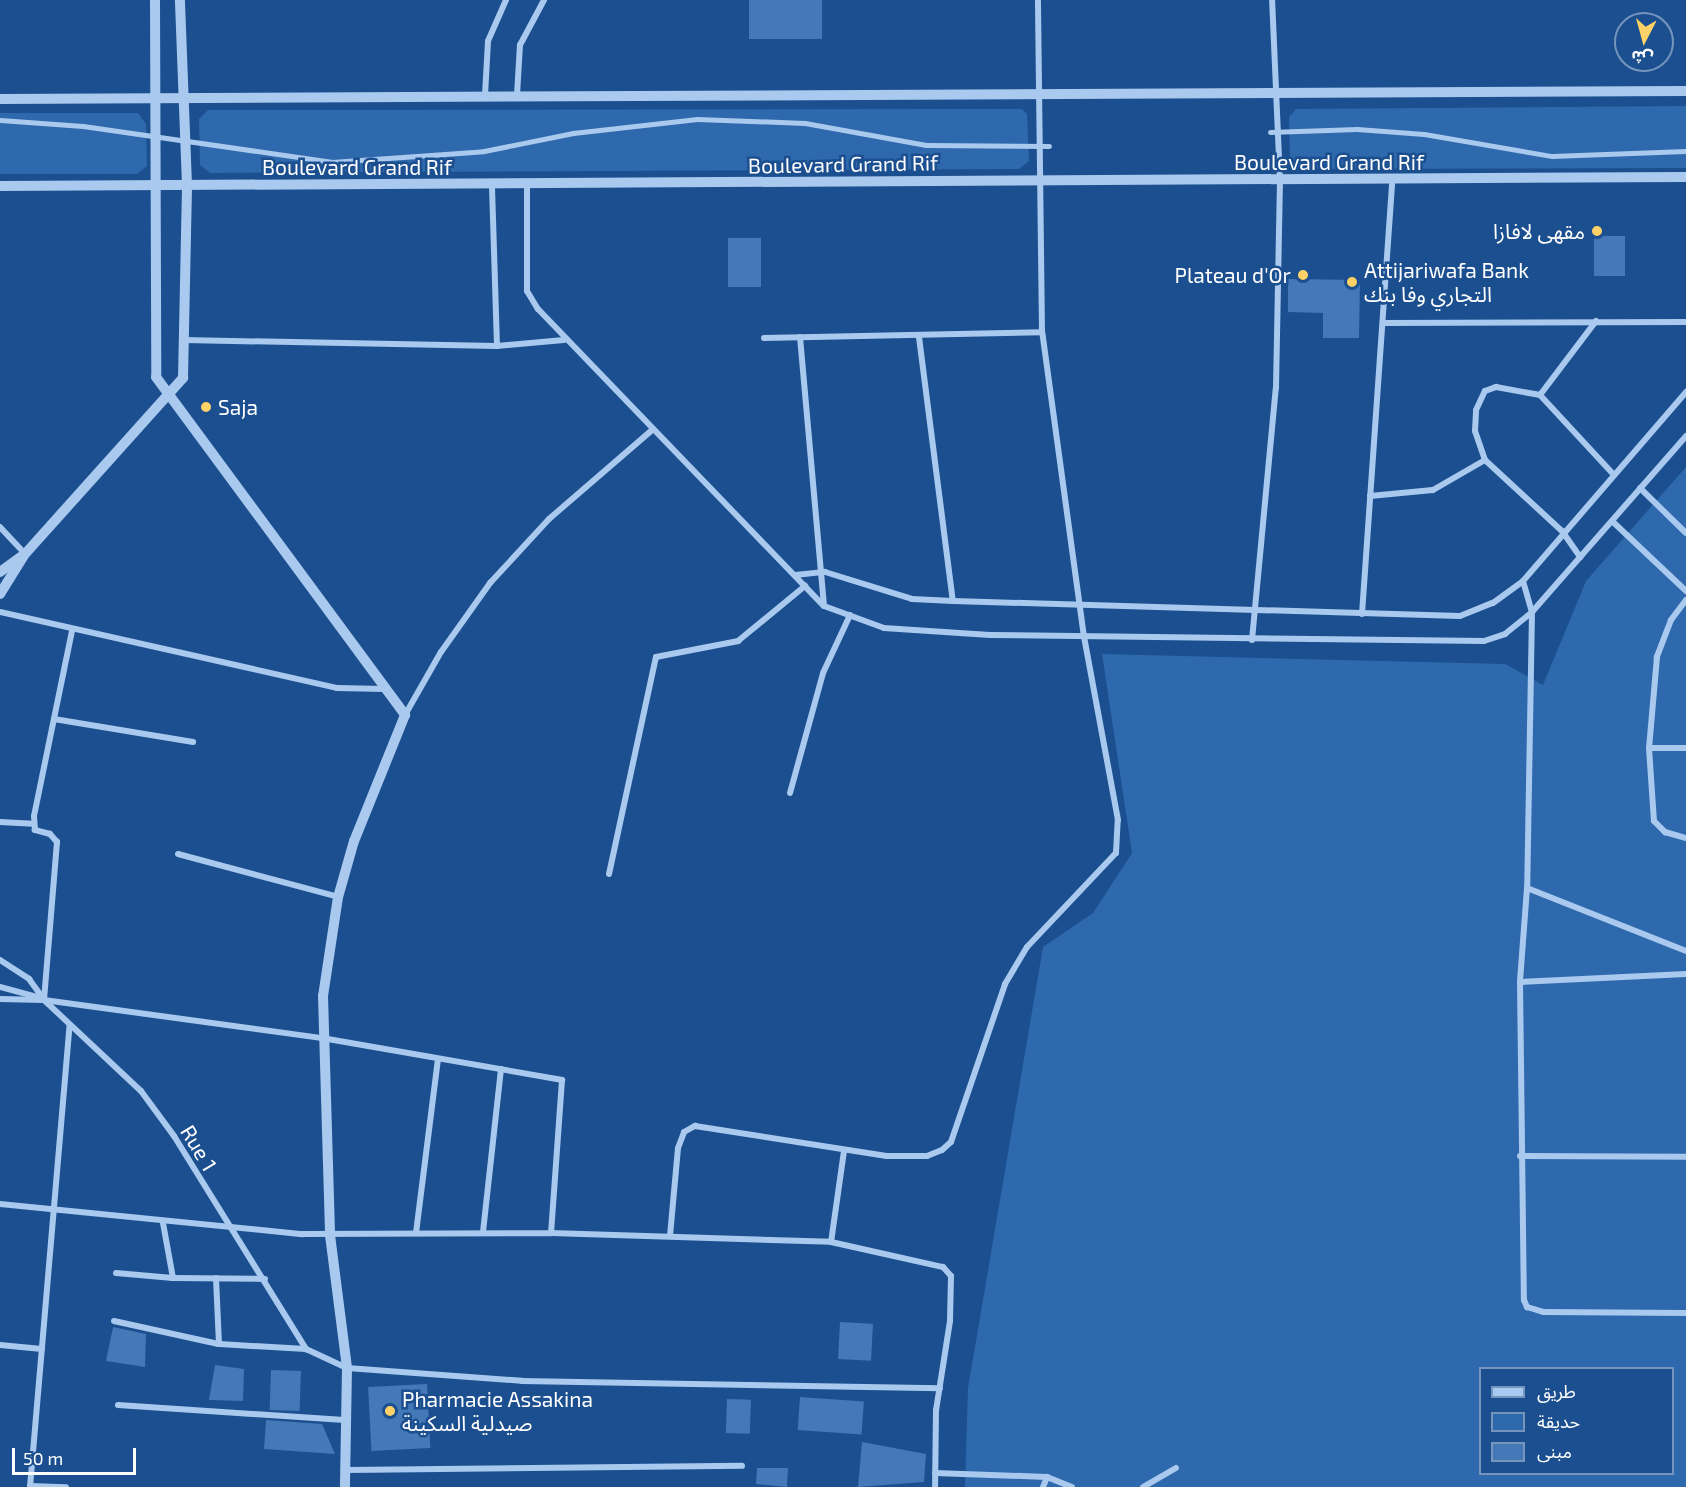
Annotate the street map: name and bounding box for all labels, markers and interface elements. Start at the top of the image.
north arrow [1614,12,1674,72]
text: ش [1630,48,1654,69]
street label: Boulevard Grand Rif [1234,149,1424,175]
street label: Boulevard Grand Rif [748,150,938,178]
street label: Boulevard Grand Rif [262,154,452,180]
place label: مقهى لافازا [1493,218,1585,244]
marker: مقهى لافازا [1590,224,1604,238]
place label: Attijariwafa Bank التجاري وفا بنك [1364,257,1529,307]
place label: Plateau d'Or [1175,262,1291,288]
marker: Plateau d'Or [1296,268,1310,282]
marker: Attijariwafa Bank التجاري وفا بنك [1345,275,1359,289]
place label: Saja [218,394,258,420]
marker: Saja [199,400,213,414]
street label: Rue 1 [176,1120,222,1176]
legend [1479,1367,1674,1475]
text: طريق [1537,1380,1576,1402]
place label: Pharmacie Assakina صيدلية السكينة [402,1386,593,1436]
marker: Pharmacie Assakina صيدلية السكينة [383,1404,397,1418]
text: حديقة [1537,1410,1580,1432]
scale bar [15,1436,140,1474]
text: مبنى [1537,1440,1572,1462]
text: 50 m [23,1447,63,1469]

